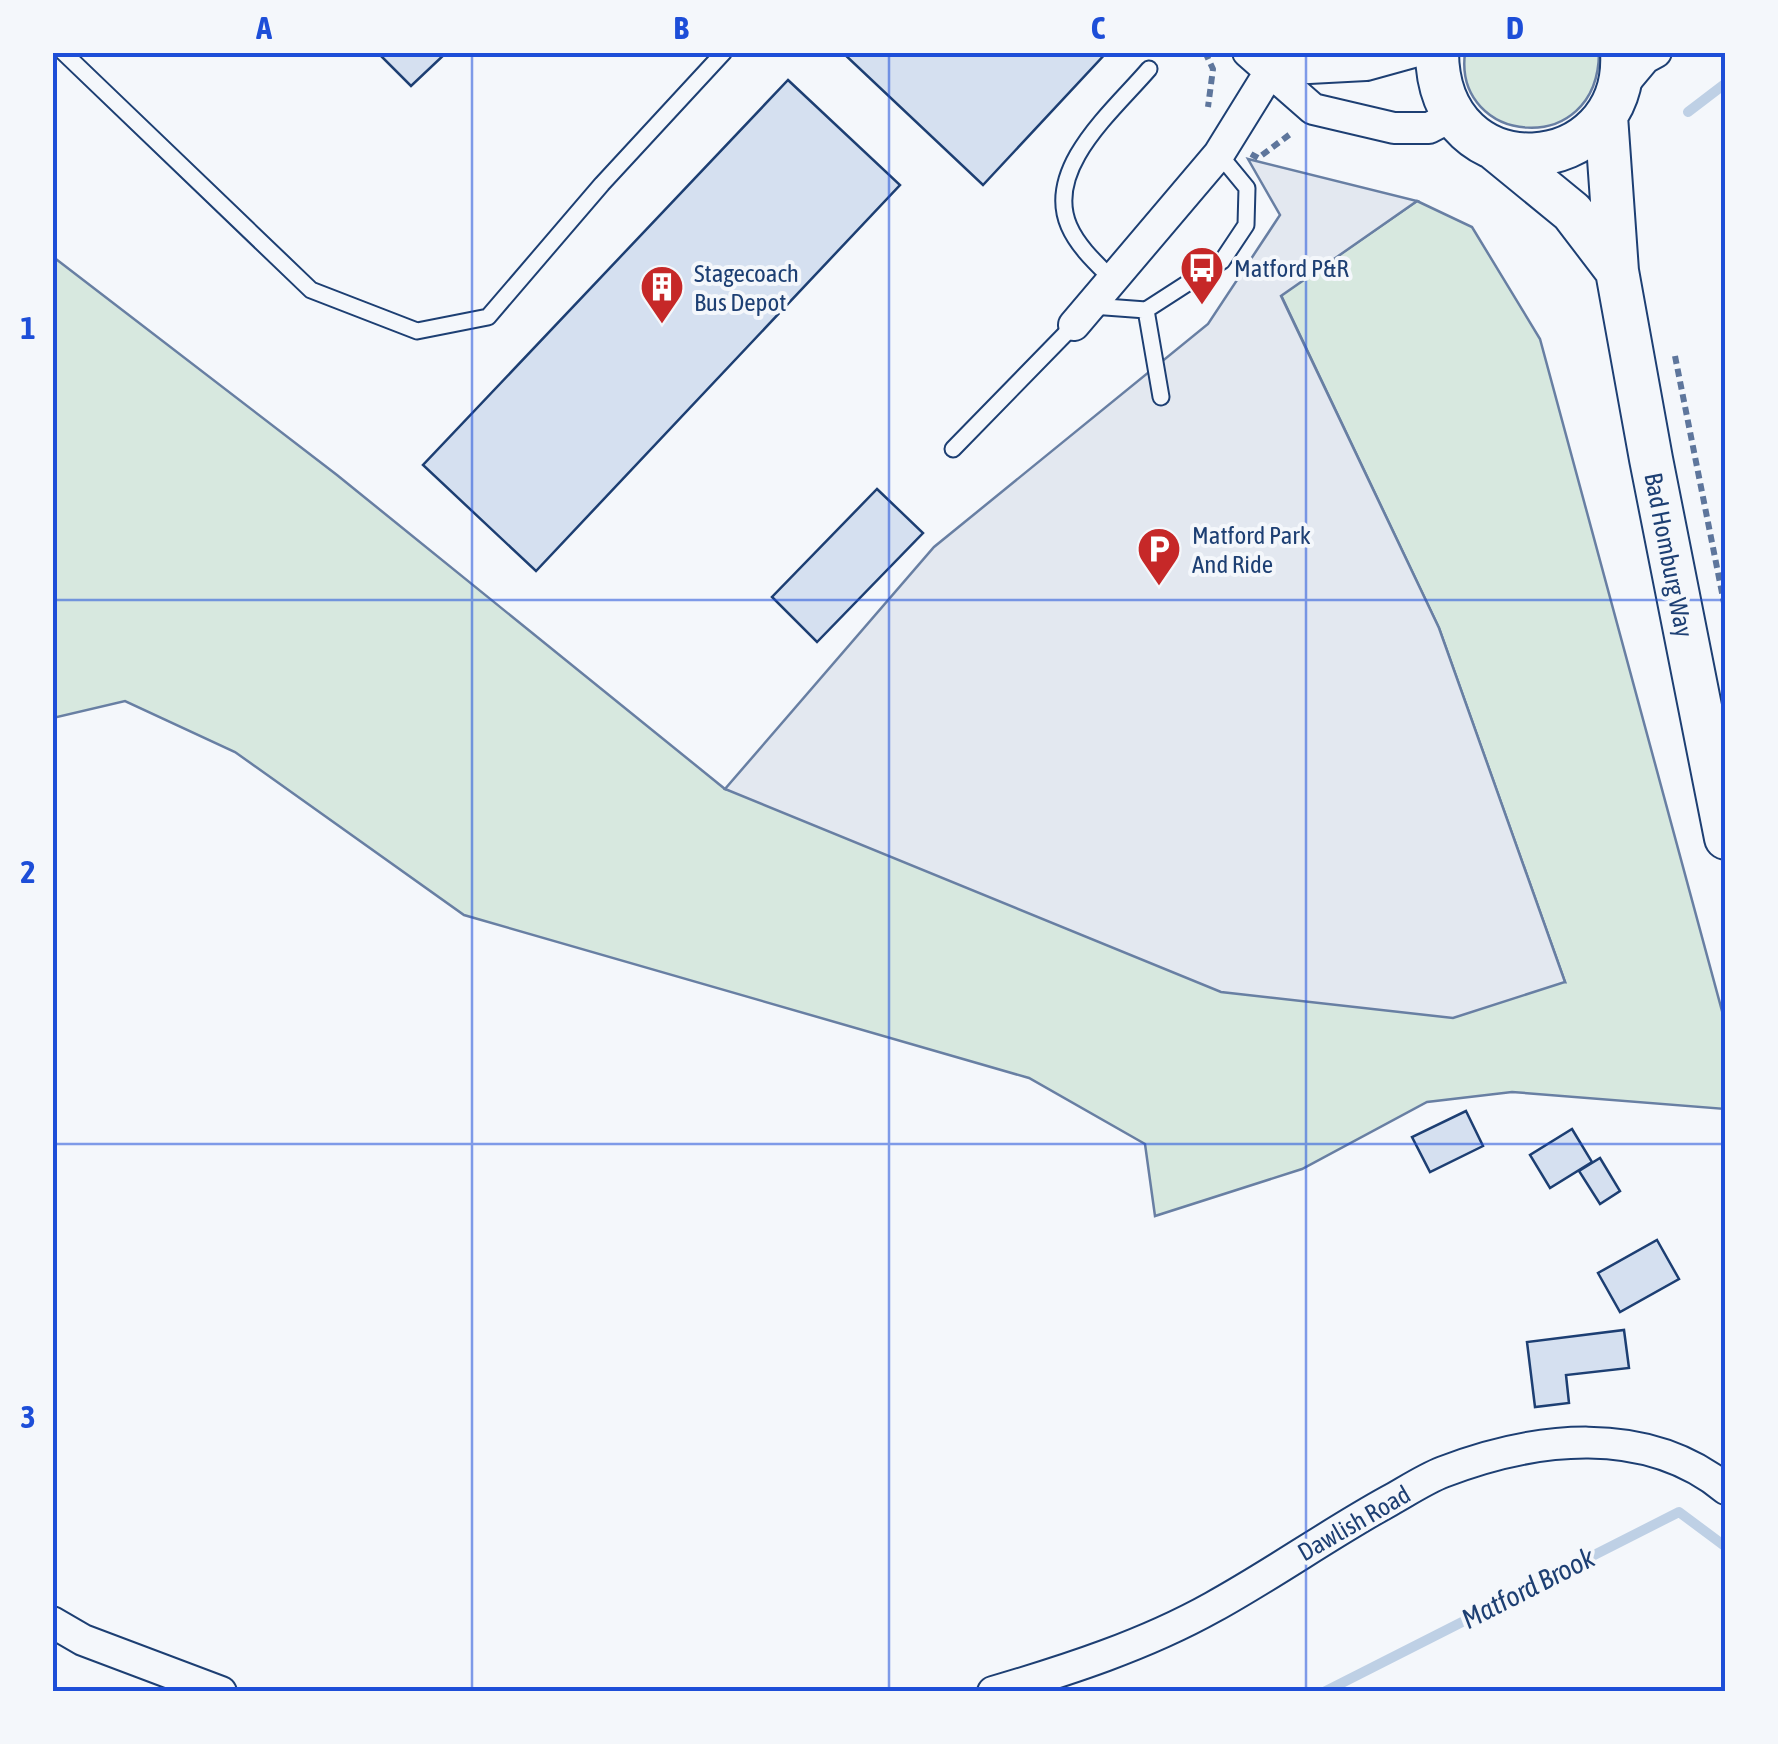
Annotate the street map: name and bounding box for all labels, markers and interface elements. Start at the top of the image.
text: A [255,9,272,46]
text: B [673,9,689,46]
text: C [1091,9,1106,46]
text: D [1506,9,1524,46]
bus stop icon: Matford P&R [1179,245,1225,306]
place label: Matford P&R [1234,254,1349,282]
place label: Stagecoach Bus Depot [694,259,799,316]
building icon: Stagecoach Bus Depot [639,264,685,325]
text: 1 [20,309,36,346]
street label: Bad Homburg Way [1639,470,1699,640]
place label: Matford Park And Ride [1192,521,1311,578]
parking icon: Matford Park And Ride [1136,526,1182,587]
text: 2 [20,853,36,890]
text: 3 [20,1398,36,1435]
street label: Dawlish Road [1293,1480,1415,1566]
water label: Matford Brook [1456,1541,1600,1635]

